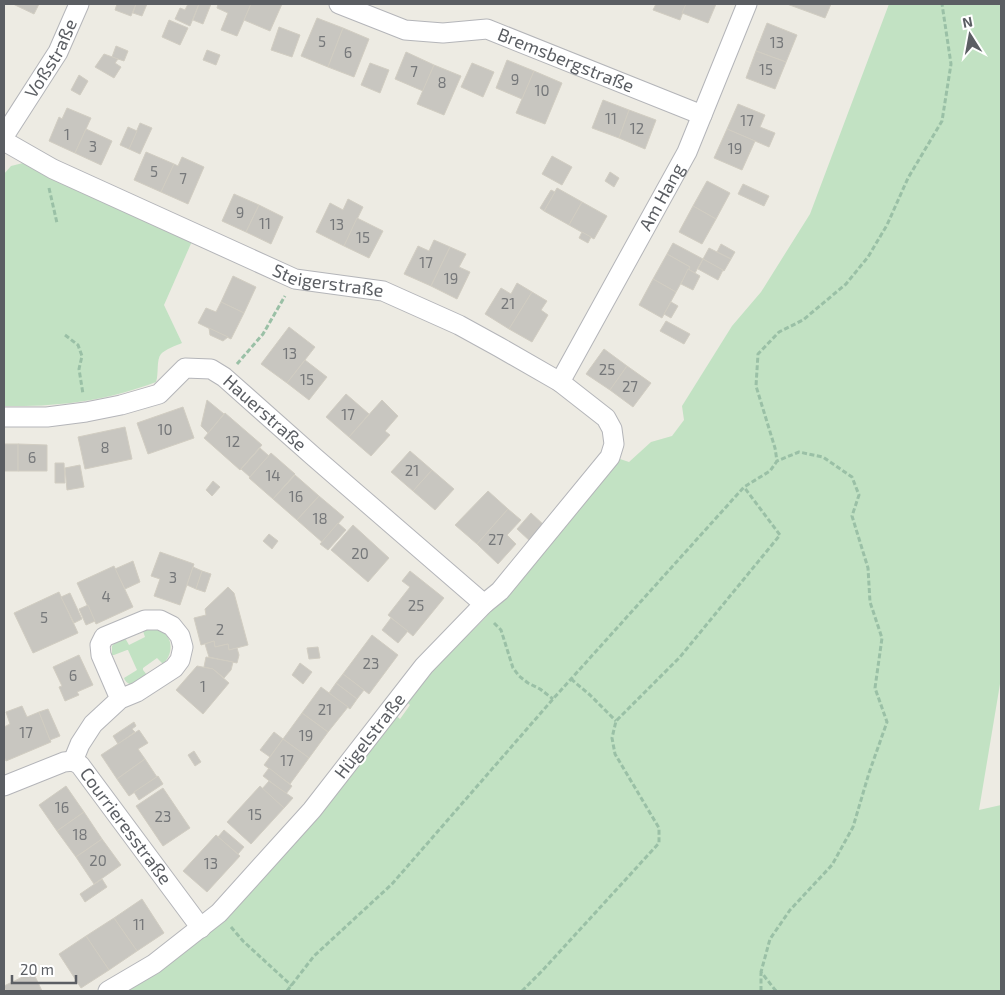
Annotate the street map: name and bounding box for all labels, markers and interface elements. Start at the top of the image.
north arrow [945,10,995,60]
text: N [961,12,974,31]
street label: Voßstraße [19,15,81,102]
street label: Bremsbergstraße [495,22,637,97]
house number: 5 [318,32,326,50]
house number: 13 [770,33,784,51]
house number: 6 [344,43,352,61]
house number: 15 [759,60,773,78]
house number: 7 [410,62,418,80]
house number: 9 [511,70,519,88]
house number: 8 [437,73,447,91]
house number: 10 [534,81,550,99]
house number: 11 [605,109,617,127]
house number: 17 [740,111,754,129]
house number: 12 [630,119,644,137]
house number: 1 [64,125,70,143]
house number: 3 [89,137,97,155]
house number: 19 [728,139,742,157]
street label: Am Hang [634,159,688,234]
house number: 5 [150,162,158,180]
house number: 7 [179,169,187,187]
house number: 9 [236,203,244,221]
house number: 11 [259,214,271,232]
house number: 13 [330,215,344,233]
house number: 15 [356,228,370,246]
house number: 17 [419,253,433,271]
street label: Steigerstraße [269,258,385,301]
house number: 19 [444,269,458,287]
house number: 21 [501,294,515,312]
house number: 13 [283,344,297,362]
house number: 25 [599,360,615,378]
street label: Hauerstraße [219,370,312,455]
house number: 15 [300,370,314,388]
house number: 27 [622,377,638,395]
house number: 17 [341,405,355,423]
house number: 10 [157,420,173,438]
house number: 12 [226,432,240,450]
house number: 8 [100,438,110,456]
house number: 6 [28,448,36,466]
house number: 21 [405,461,419,479]
house number: 14 [265,466,281,484]
house number: 16 [289,487,303,505]
house number: 18 [312,509,328,527]
house number: 27 [488,530,504,548]
house number: 20 [351,544,369,562]
house number: 3 [169,568,177,586]
house number: 4 [101,587,111,605]
house number: 25 [408,596,424,614]
house number: 5 [40,608,48,626]
house number: 2 [216,620,224,638]
house number: 23 [363,654,379,672]
house number: 6 [69,666,77,684]
house number: 1 [200,677,206,695]
street label: Hügelstraße [329,688,409,782]
house number: 21 [318,700,332,718]
house number: 17 [19,723,33,741]
house number: 19 [299,726,313,744]
house number: 17 [280,751,294,769]
street label: Courrieresstraße [76,763,177,888]
house number: 16 [55,798,69,816]
house number: 15 [248,805,262,823]
house number: 23 [155,807,171,825]
house number: 18 [72,825,88,843]
house number: 20 [89,851,107,869]
house number: 13 [204,854,218,872]
house number: 11 [133,915,145,933]
scale bar [12,952,76,984]
text: 20 m [20,960,54,978]

